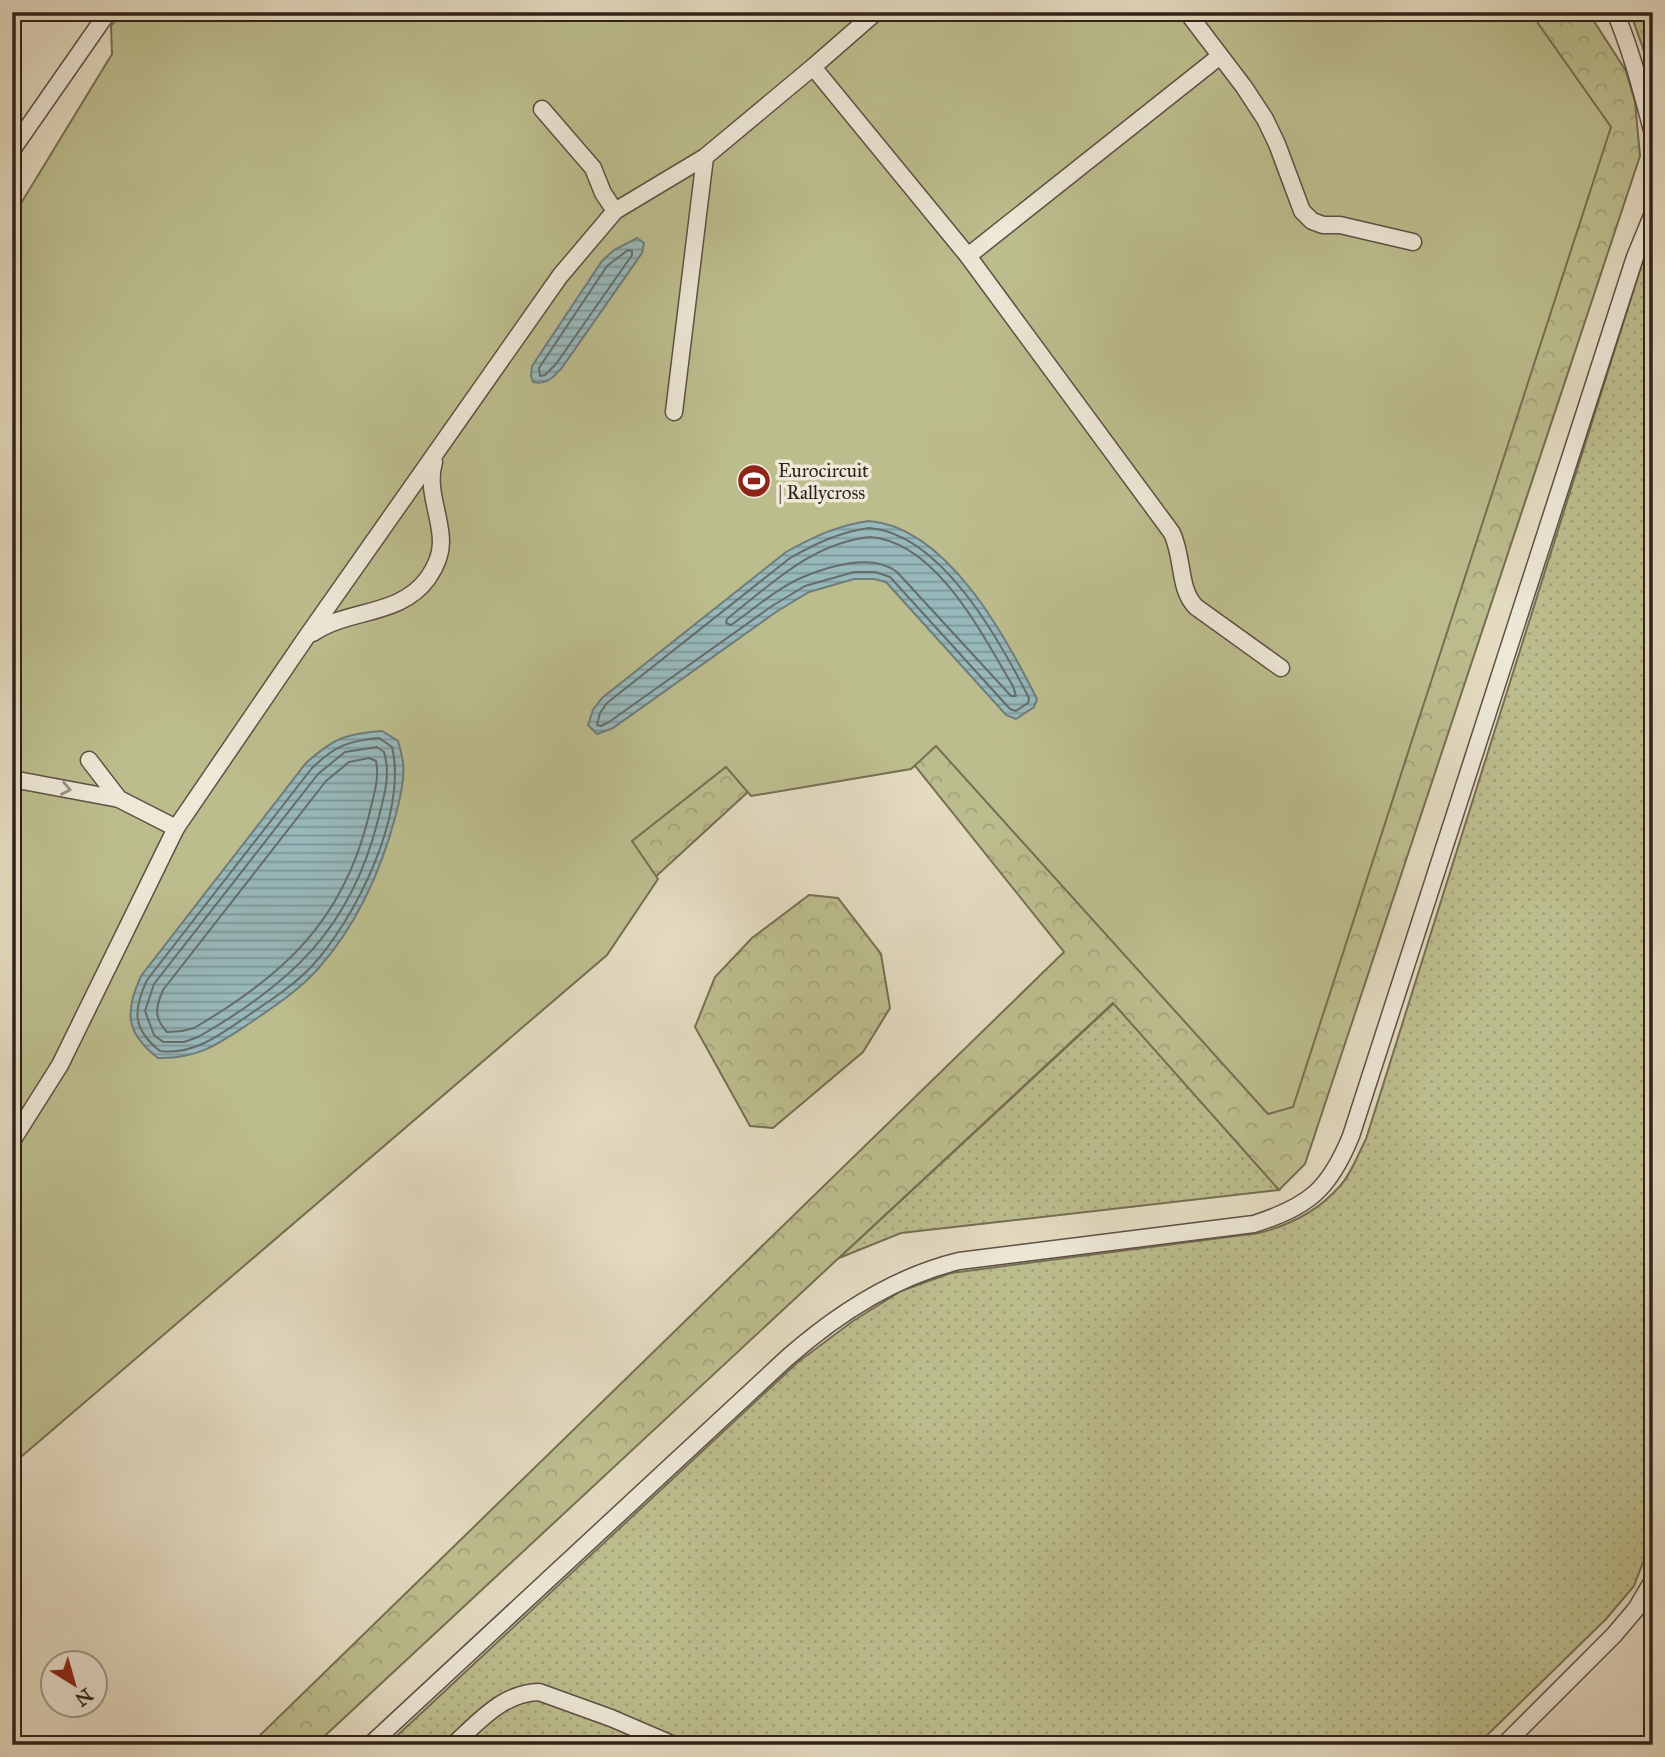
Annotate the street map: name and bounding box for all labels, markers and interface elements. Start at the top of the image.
place label: Eurocircuit | Rallycross [778,459,869,504]
sports icon: Eurocircuit | Rallycross [735,462,773,500]
one-way arrow [59,781,71,796]
north arrow [38,1648,108,1718]
text: N [71,1683,97,1711]

